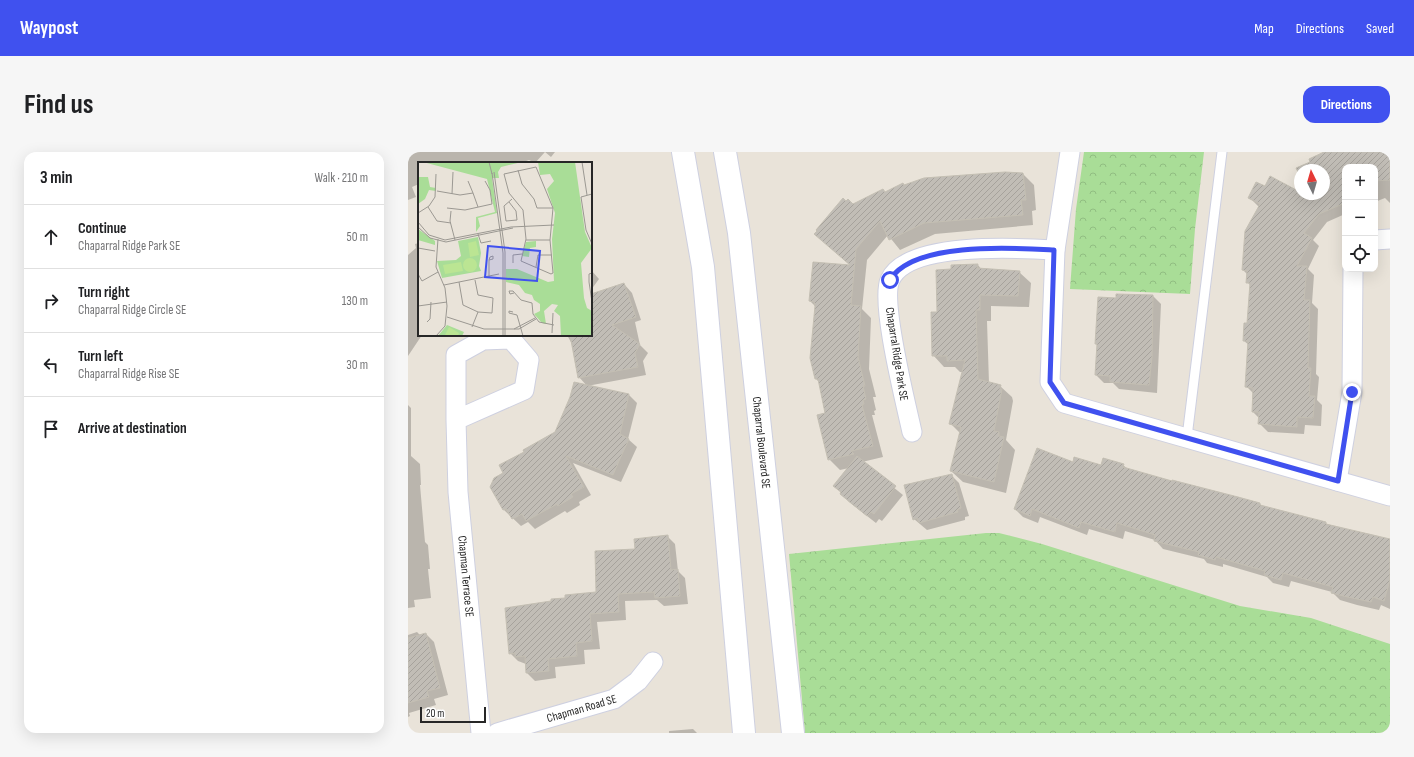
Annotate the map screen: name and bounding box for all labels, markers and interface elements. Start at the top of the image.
text: Waypost [20,17,78,40]
text: Map [1254,20,1274,37]
text: Directions [1296,20,1344,37]
text: Saved [1366,20,1394,37]
button: Directions [1303,86,1390,123]
text: Find us [24,88,93,121]
inset map [418,162,592,336]
north arrow [1294,164,1330,200]
map controls [1342,164,1378,272]
button: + [1342,164,1378,200]
text: 3 min [40,168,73,188]
text: Walk · 210 m [315,170,368,186]
button: − [1342,200,1378,236]
text: Continue [78,219,127,238]
icon: ahead [40,226,62,248]
text: 50 m [347,229,368,245]
button: locate [1342,236,1378,272]
text: Chaparral Ridge Park SE [78,238,180,254]
route start [881,271,899,289]
text: Turn right [78,283,130,302]
icon: right [40,290,62,312]
text: 130 m [342,293,368,309]
text: Chaparral Ridge Circle SE [78,302,186,318]
street label: Chaparral Ridge Park SE [882,306,911,402]
text: Turn left [78,347,123,366]
icon: left [40,354,62,376]
text: 30 m [346,357,368,373]
text: Chaparral Ridge Rise SE [78,366,180,382]
route end [1343,383,1361,401]
street label: Chaparral Boulevard SE [749,396,774,489]
icon: arrive [40,418,62,440]
text: Arrive at destination [78,419,187,438]
street label: Chapman Terrace SE [454,535,477,618]
street label: Chapman Road SE [545,692,618,726]
scale bar [420,705,486,724]
text: 20 m [426,707,444,720]

